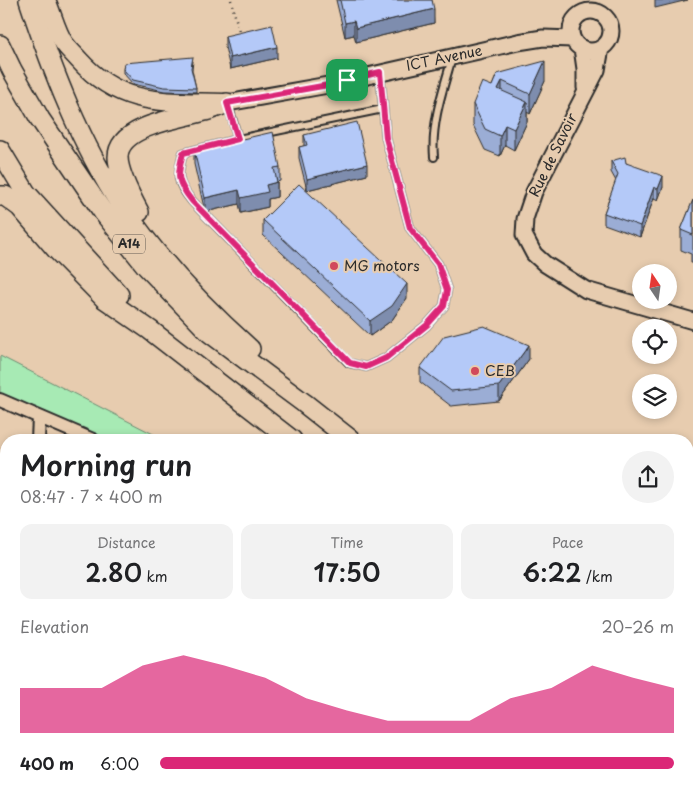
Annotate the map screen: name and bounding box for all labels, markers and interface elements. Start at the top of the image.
street label: ICT Avenue [404,39,484,76]
pin [326,59,368,101]
icon: arrive [333,66,361,94]
street label: Rue de Savoir [523,109,582,200]
road number: A14 [113,234,145,253]
place label: MG motors [344,255,420,276]
marker: MG motors [328,260,340,272]
north arrow [632,264,678,309]
map controls [632,264,677,419]
button: locate [632,319,677,364]
place label: CEB [485,360,515,381]
marker: CEB [469,365,481,377]
button: layers [632,374,677,419]
text: Morning run [20,443,192,486]
button: share [622,451,674,503]
text: 08:47 · 7 × 400 m [20,484,163,508]
text: Distance [97,532,156,553]
text: Time [330,532,364,553]
text: Pace [552,532,583,553]
text: 2.80 [85,553,142,591]
text: 17:50 [314,553,380,591]
text: 6:22 [523,553,581,591]
text: km [142,566,168,587]
text: /km [581,566,613,587]
text: Elevation [20,614,89,638]
text: 20–26 m [601,614,674,638]
text: 400 m [20,751,74,775]
text: 6:00 [100,751,139,775]

